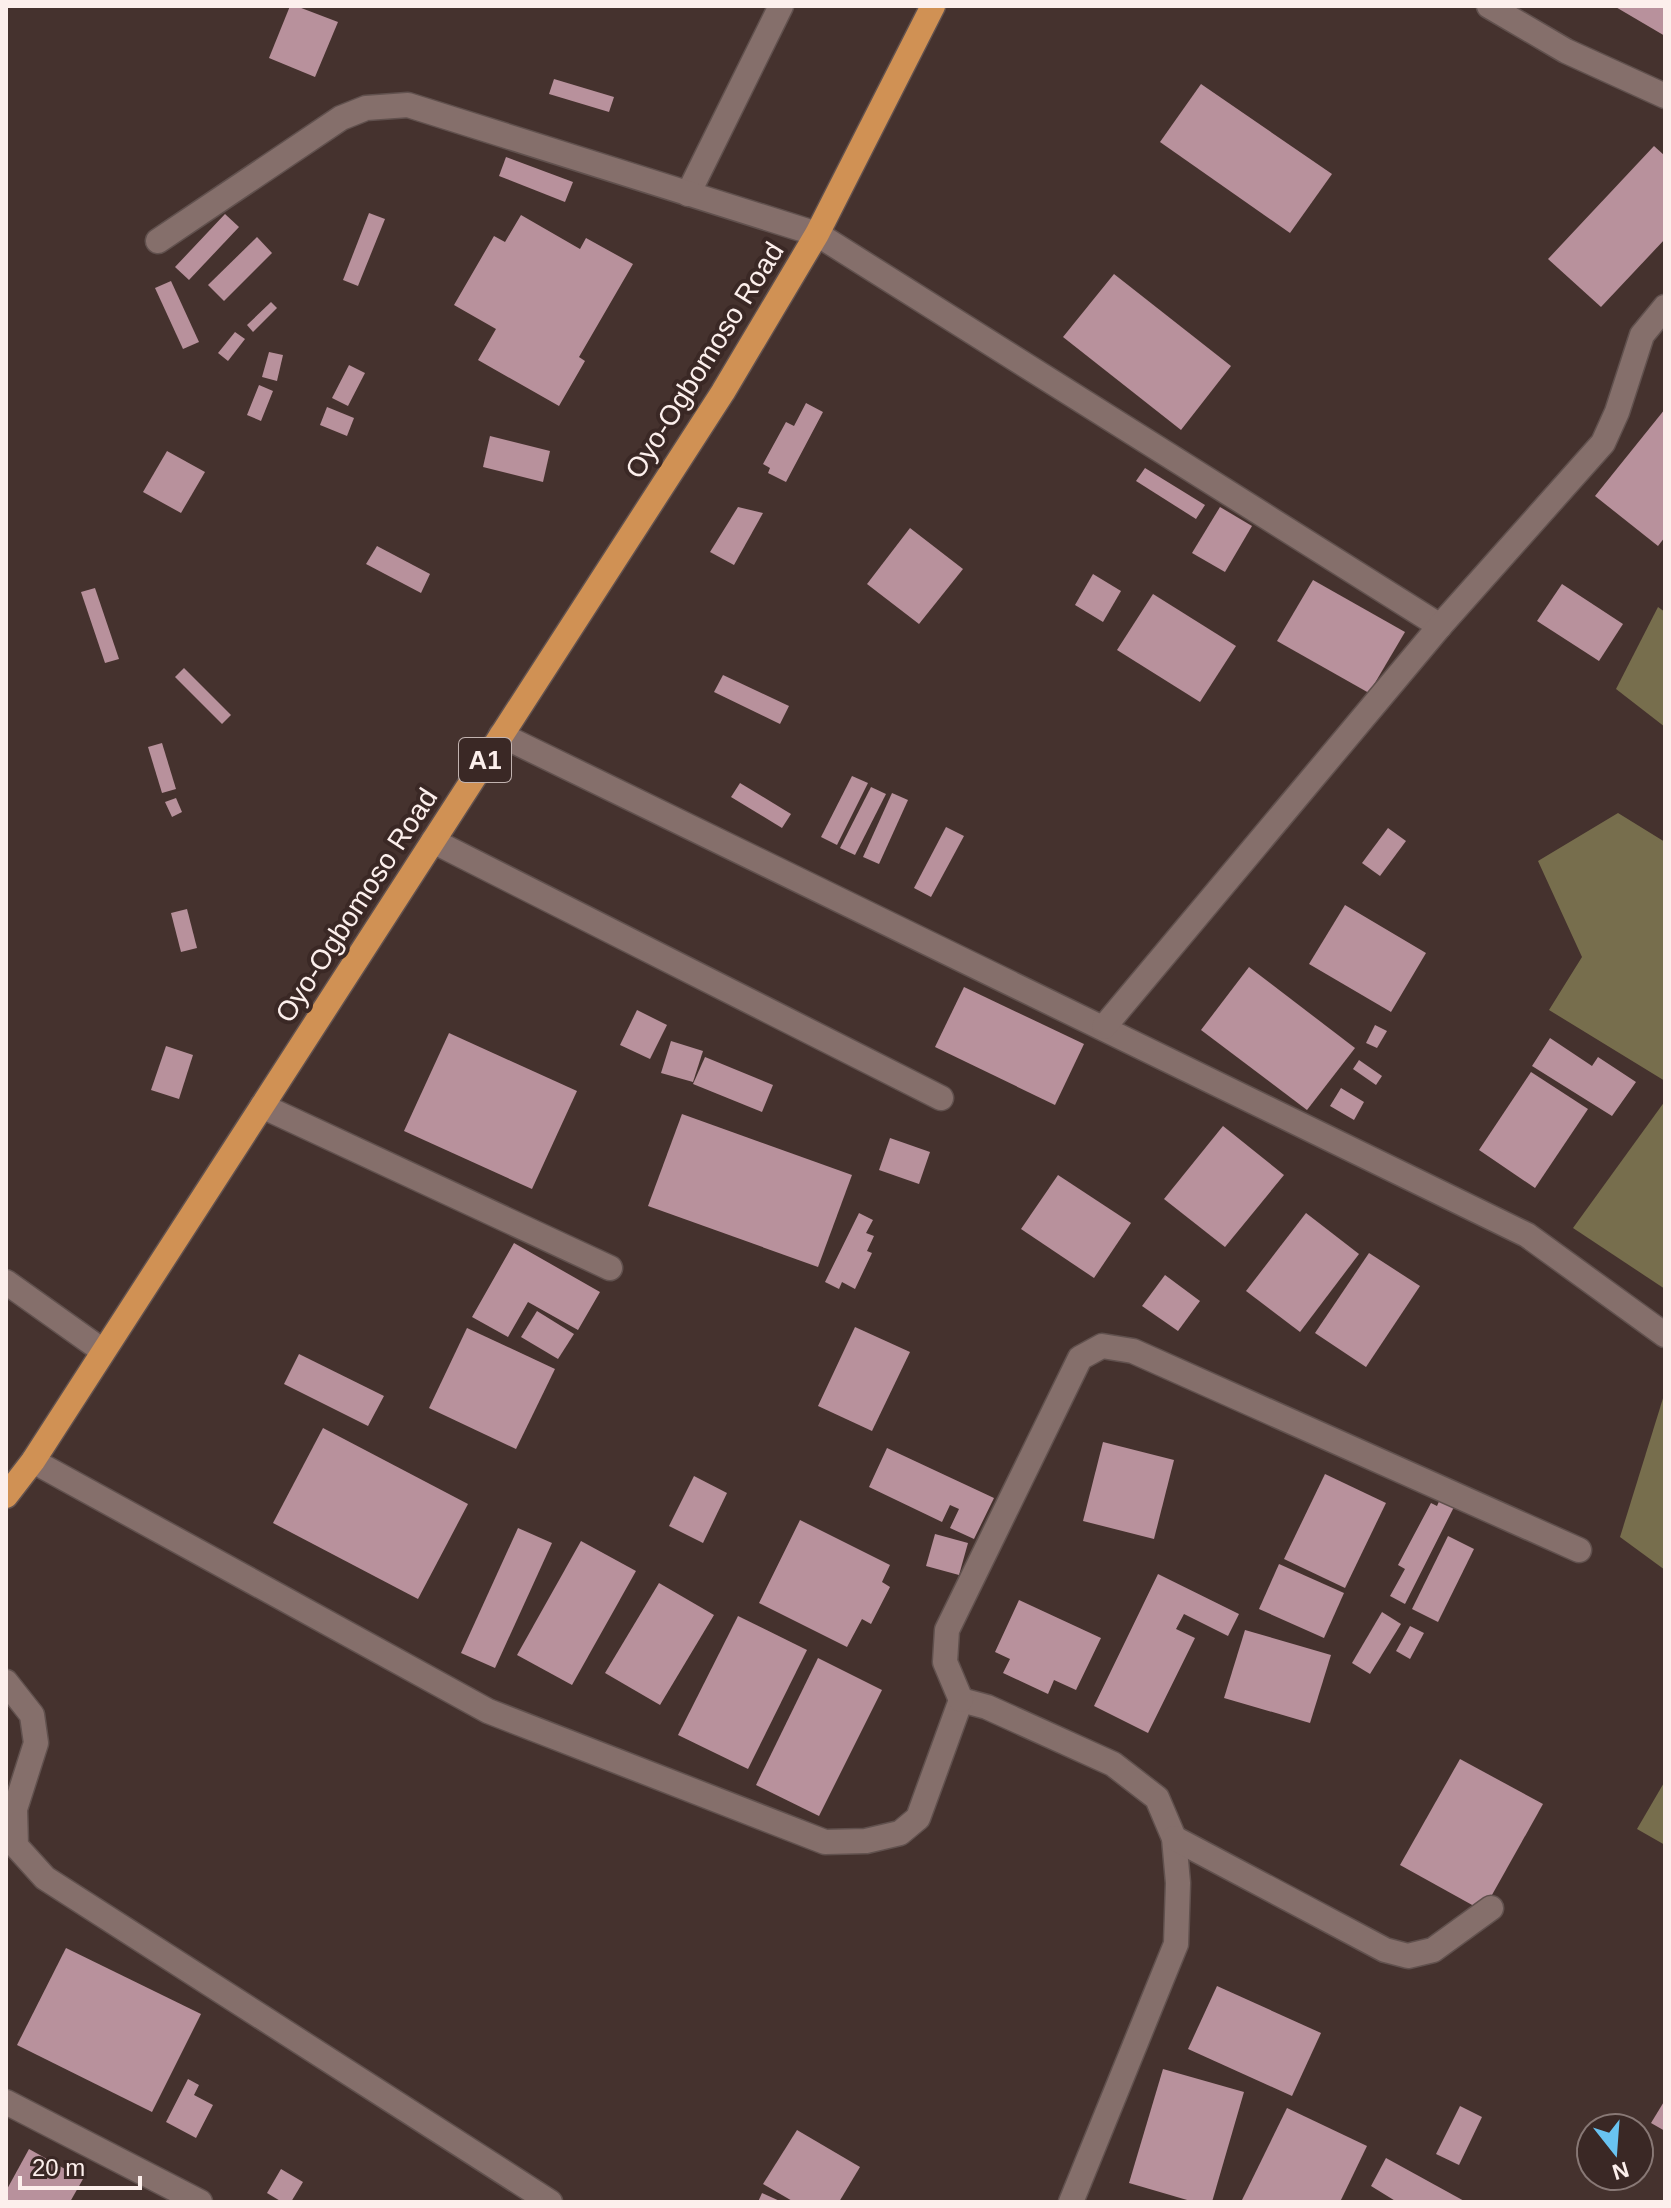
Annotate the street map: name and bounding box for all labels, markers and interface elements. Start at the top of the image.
street label: Oyo-Ogbomoso Road [619,237,790,484]
road number: A1 [459,738,511,782]
street label: Oyo-Ogbomoso Road [269,783,444,1028]
north arrow [1575,2112,1655,2192]
scale bar [20,2140,140,2190]
text: 20 m [32,2154,85,2181]
text: N [1609,2156,1632,2185]

